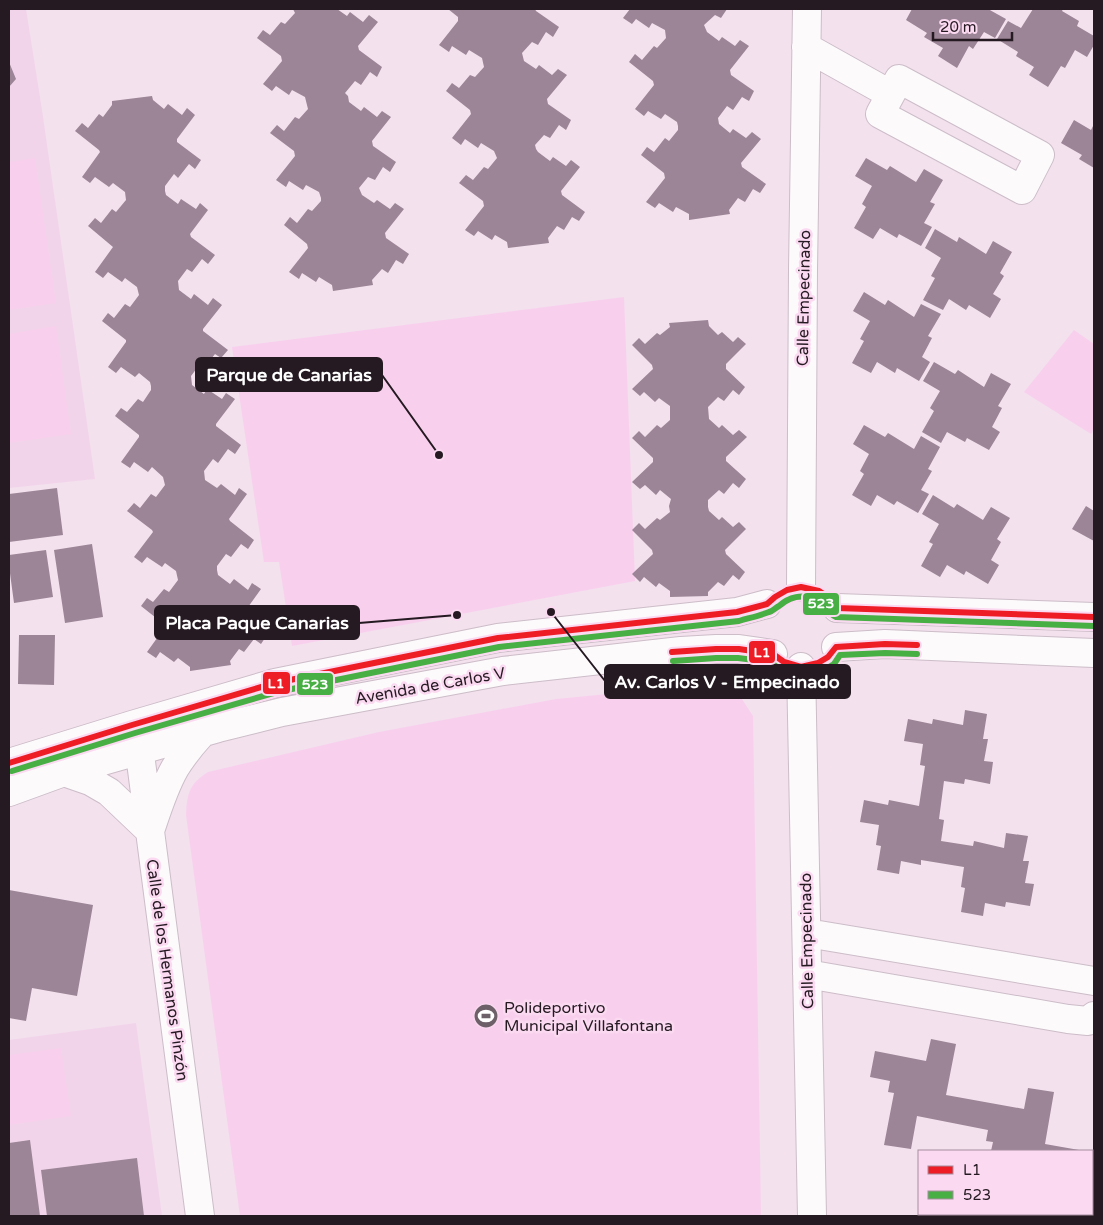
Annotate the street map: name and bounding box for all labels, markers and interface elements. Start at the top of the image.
scale bar [933,10,1012,42]
text: 20 m [940,18,977,36]
street label: Calle Empecinado [793,230,815,366]
callout: Parque de Canarias [196,358,382,391]
text: Parque de Canarias [206,364,372,386]
line badge: 523 [802,592,840,616]
text: 523 [808,595,834,612]
callout: Placa Paque Canarias [155,606,359,639]
text: Placa Paque Canarias [165,612,349,634]
line badge: L1 [748,640,776,664]
text: L1 [754,644,770,661]
street label: Avenida de Carlos V [354,663,507,709]
callout: Av. Carlos V - Empecinado [605,665,850,698]
line badge: L1 [262,671,291,695]
text: Av. Carlos V - Empecinado [614,671,840,693]
line badge: 523 [296,672,334,696]
text: L1 [268,675,284,692]
text: 523 [302,676,328,693]
street label: Calle de los Hermanos Pinzón [142,858,192,1082]
street label: Calle Empecinado [796,873,818,1009]
place label: Polideportivo Municipal Villafontana [504,998,673,1036]
sports icon: Polideportivo Municipal Villafontana [473,1003,499,1029]
legend [918,1150,1093,1215]
text: L1 [963,1161,981,1179]
text: 523 [963,1186,991,1204]

